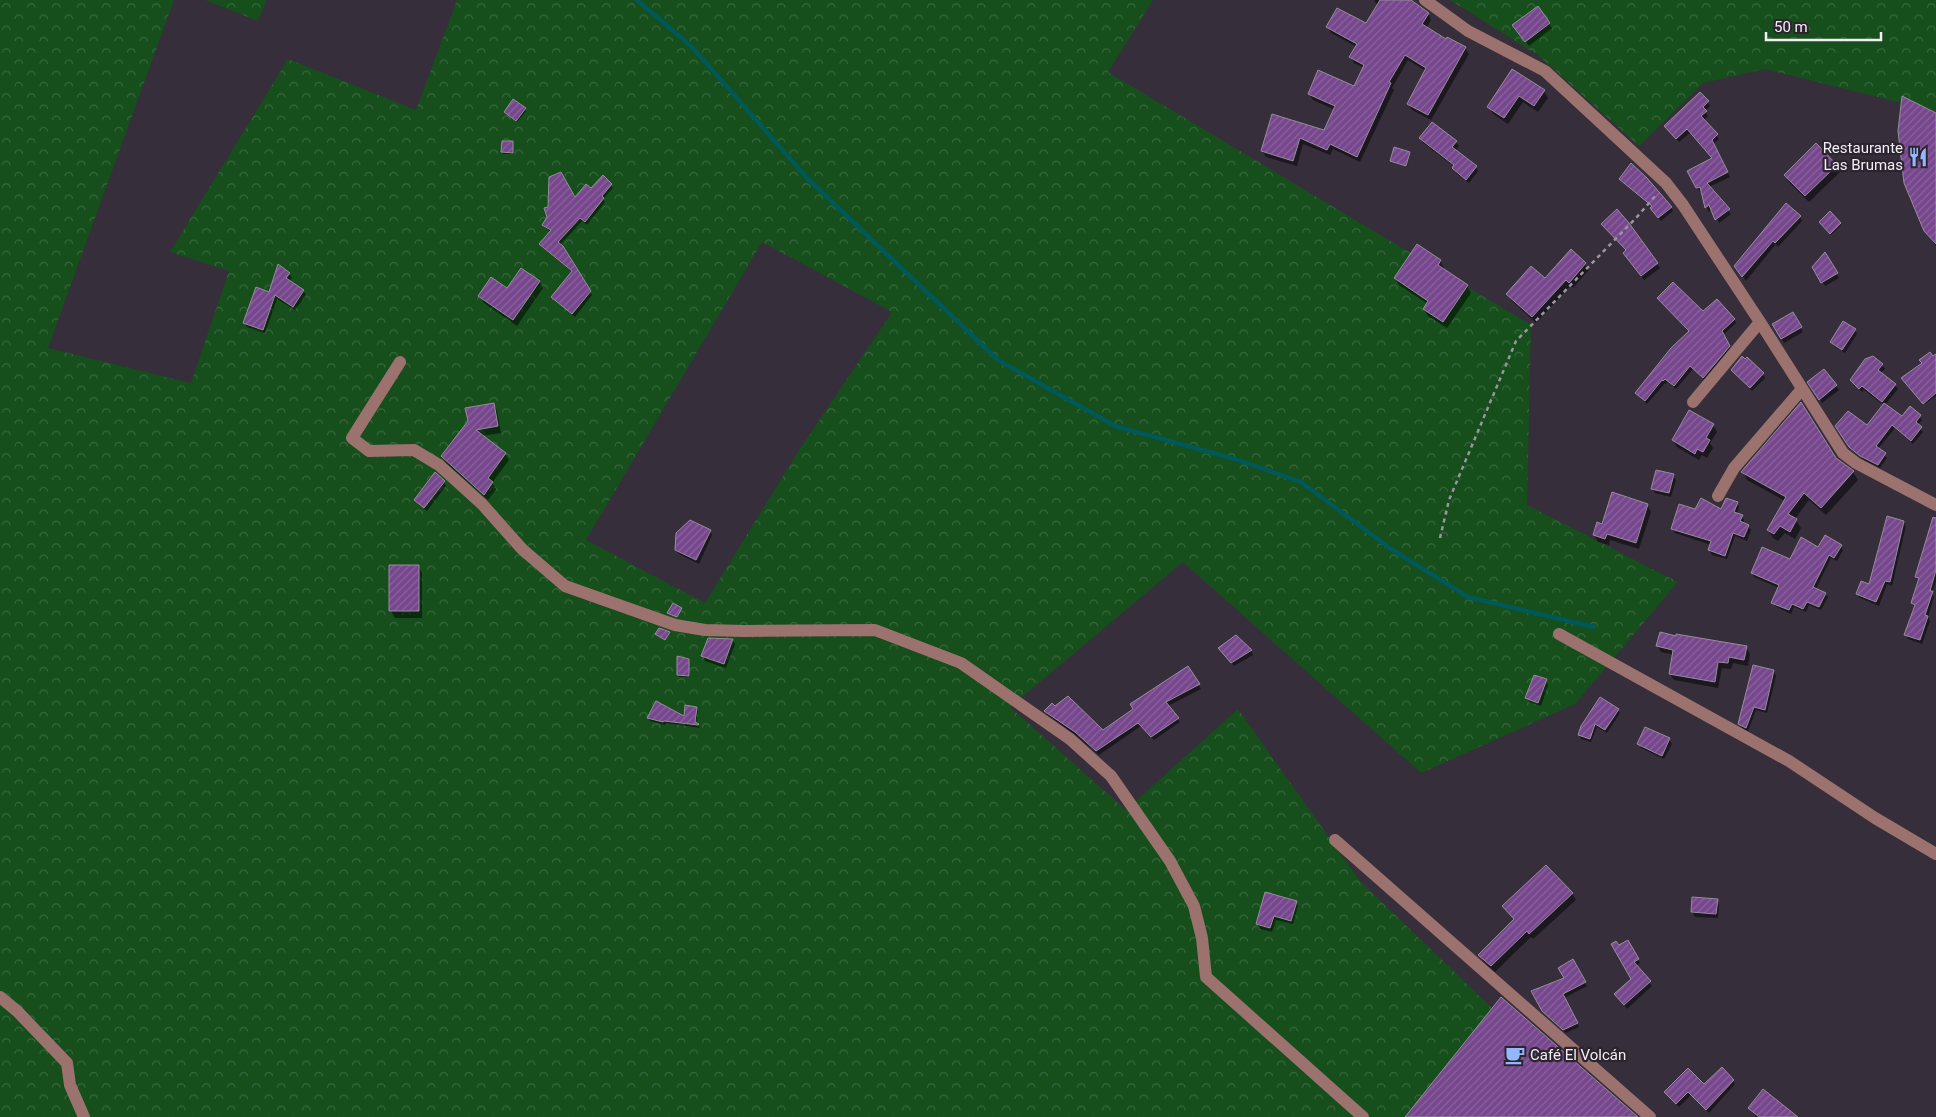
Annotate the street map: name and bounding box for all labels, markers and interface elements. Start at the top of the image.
scale bar [1766,10,1881,42]
text: 50 m [1774,18,1808,36]
place label: Restaurante Las Brumas [1823,139,1903,174]
restaurant icon: Restaurante Las Brumas [1907,146,1929,168]
cafe icon: Café El Volcán [1504,1044,1526,1066]
place label: Café El Volcán [1530,1046,1626,1064]

